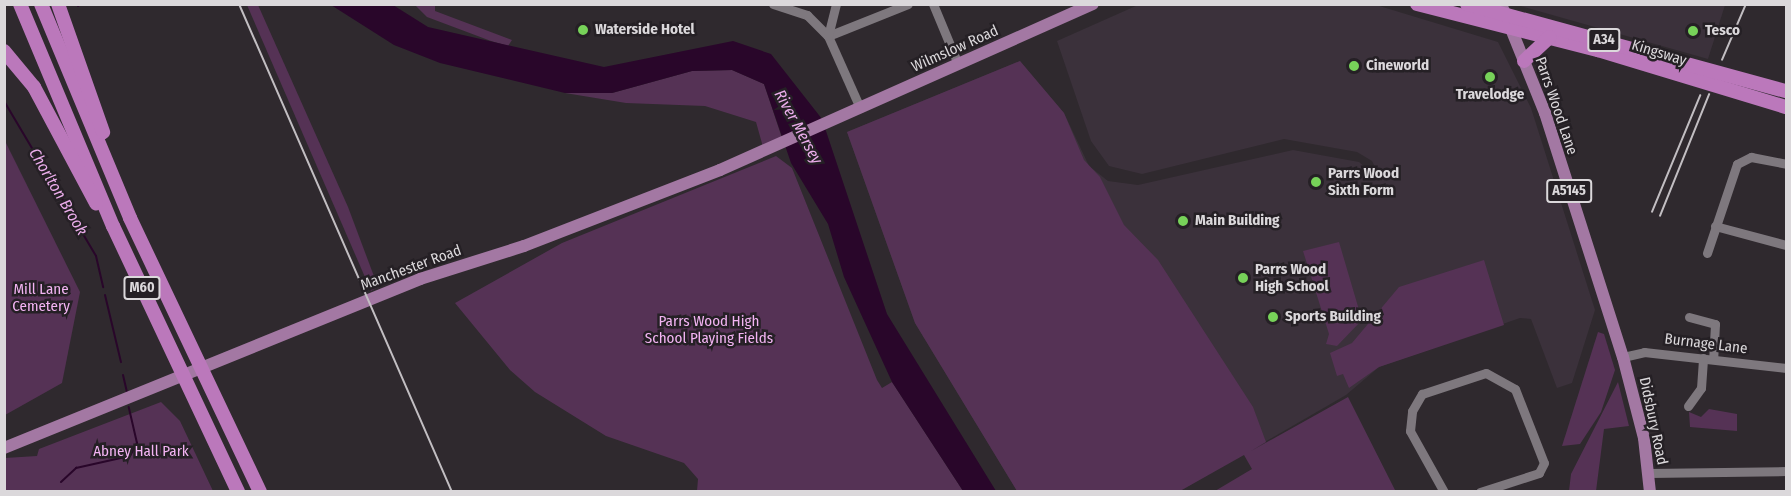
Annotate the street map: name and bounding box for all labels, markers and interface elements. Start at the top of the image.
place label: Waterside Hotel [595,21,695,39]
street label: Wilmslow Road [909,22,1001,76]
place label: Tesco [1705,22,1740,40]
marker: Waterside Hotel [576,23,590,37]
marker: Tesco [1686,24,1700,38]
road number: A34 [1586,29,1622,51]
street label: Kingsway [1629,36,1689,70]
street label: Parrs Wood Lane [1531,55,1581,157]
place label: Cineworld [1366,57,1429,75]
marker: Cineworld [1347,59,1361,73]
marker: Travelodge [1483,70,1497,84]
water label: River Mersey [770,86,826,168]
place label: Travelodge [1456,86,1524,104]
water label: Chorlton Brook [24,145,92,239]
place label: Parrs Wood Sixth Form [1328,164,1399,199]
marker: Parrs Wood Sixth Form [1309,175,1323,189]
road number: A5145 [1545,180,1593,202]
place label: Main Building [1195,212,1280,230]
marker: Main Building [1176,214,1190,228]
street label: Manchester Road [358,241,464,295]
place label: Parrs Wood High School [1255,260,1329,295]
marker: Parrs Wood High School [1236,271,1250,285]
road number: M60 [122,277,162,299]
park label: Mill Lane Cemetery [12,280,70,315]
place label: Sports Building [1285,308,1381,326]
marker: Sports Building [1266,310,1280,324]
park label: Parrs Wood High School Playing Fields [645,312,773,347]
street label: Burnage Lane [1664,330,1748,358]
street label: Didsbury Road [1635,375,1671,467]
park label: Abney Hall Park [93,443,189,461]

